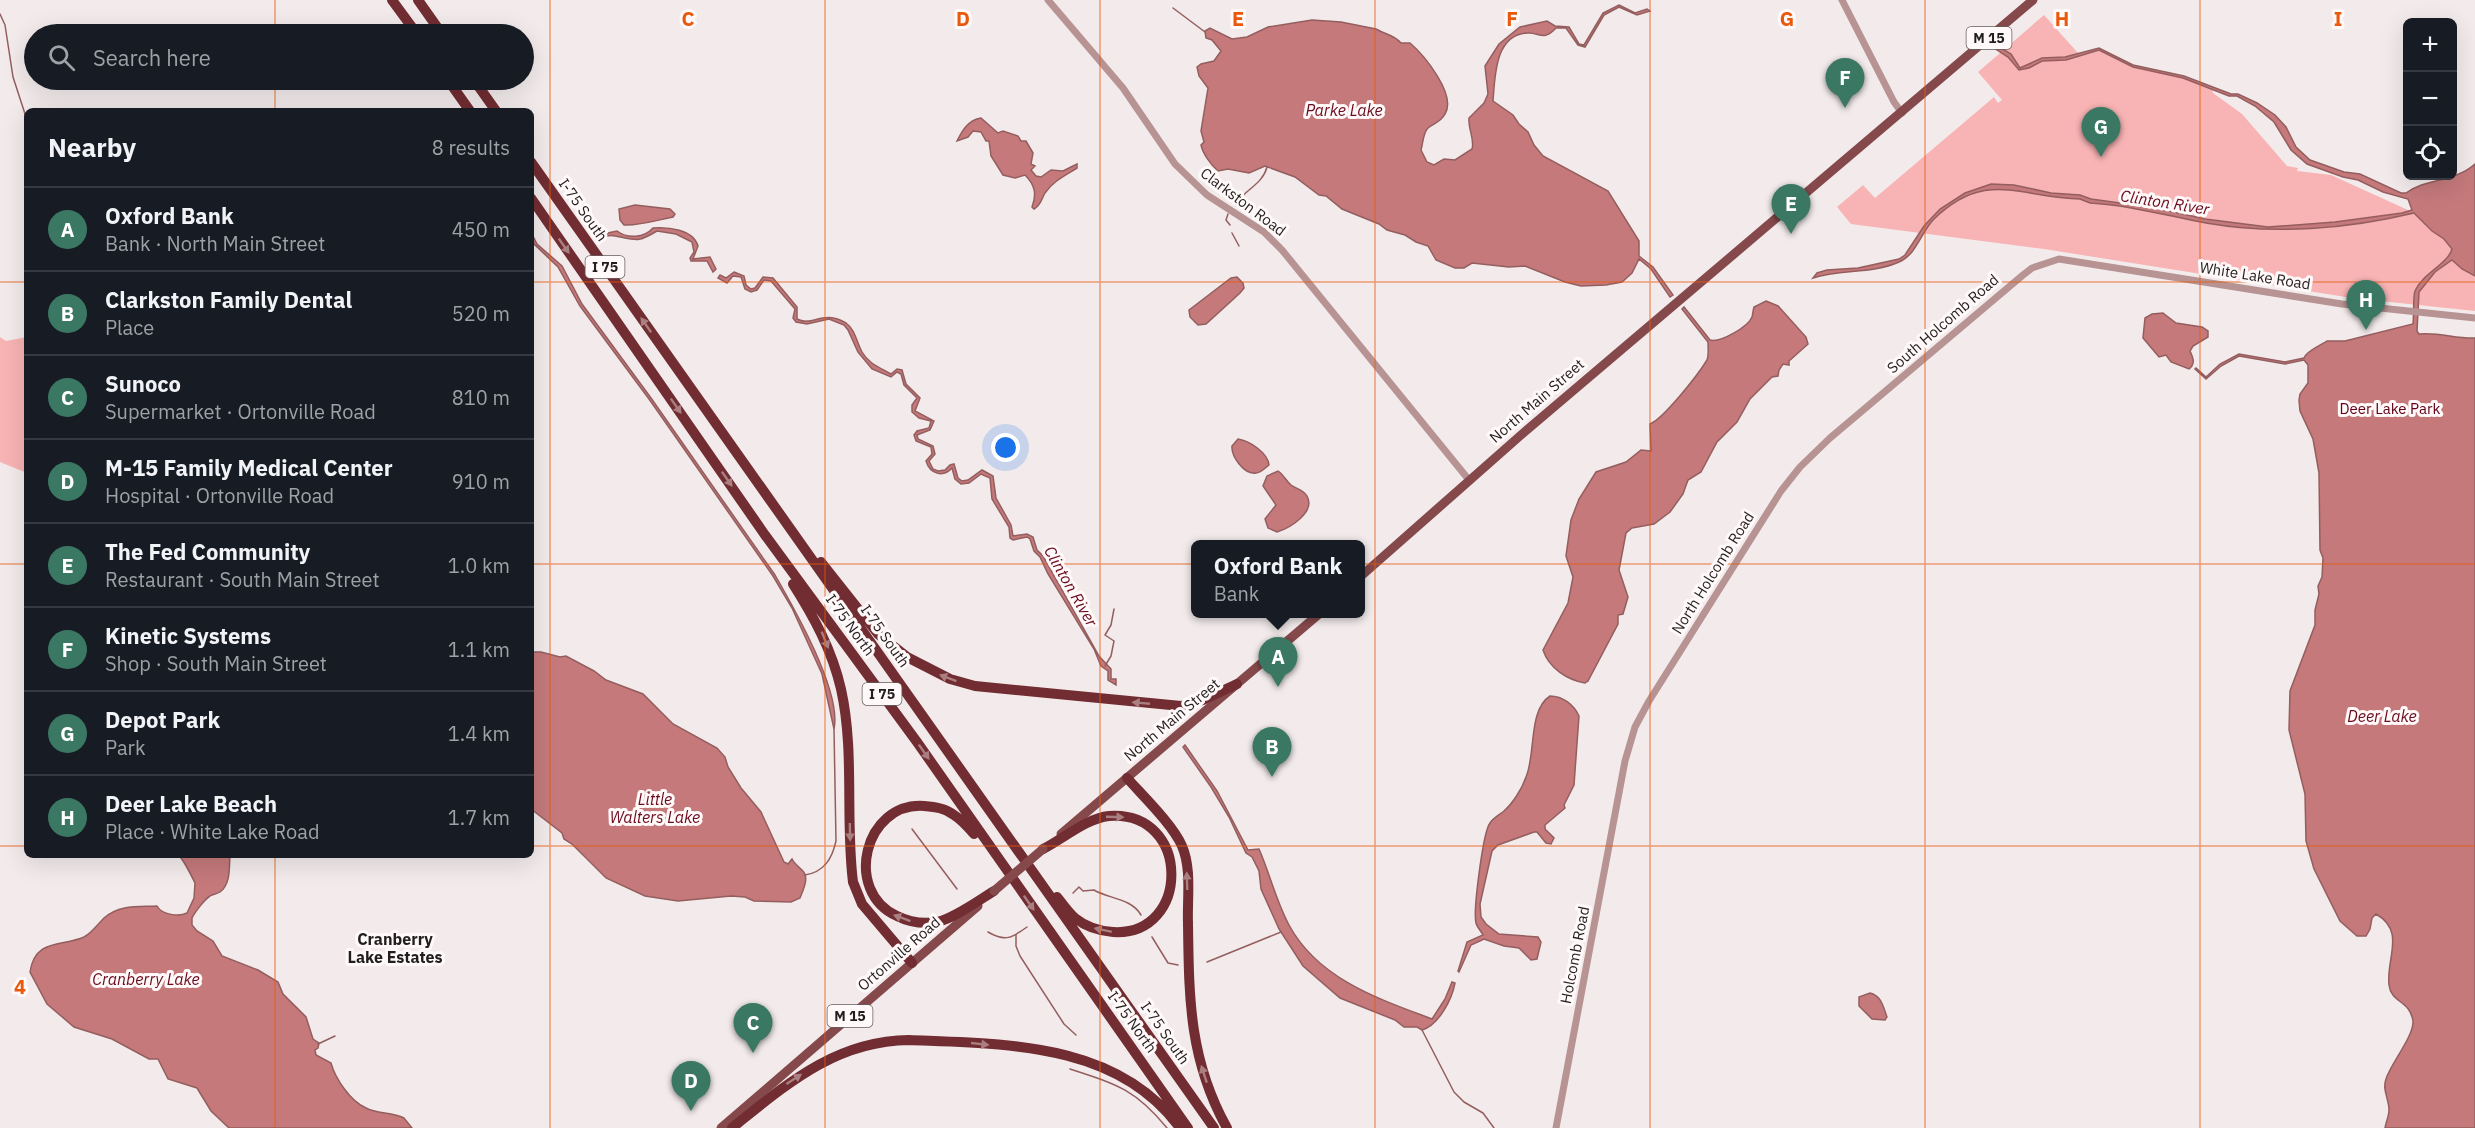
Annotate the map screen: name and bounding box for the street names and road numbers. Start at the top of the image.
road number: M 15 [1966,27,2012,49]
street label: Clarkston Road [1197,163,1290,240]
street label: I-75 South [555,175,612,245]
road number: I 75 [586,256,624,278]
street label: White Lake Road [2198,257,2312,294]
street label: South Holcomb Road [1883,270,2002,377]
street label: North Main Street [1486,354,1588,447]
street label: North Holcomb Road [1667,508,1758,637]
street label: I-75 North [822,590,879,659]
street label: I-75 South [857,601,914,671]
street label: North Main Street [1120,674,1223,765]
road number: I 75 [862,683,902,705]
street label: Holcomb Road [1556,905,1593,1005]
street label: Ortonville Road [853,912,944,995]
street label: I-75 North [1104,987,1161,1056]
street label: I-75 South [1137,998,1194,1068]
road number: M 15 [828,1005,872,1027]

